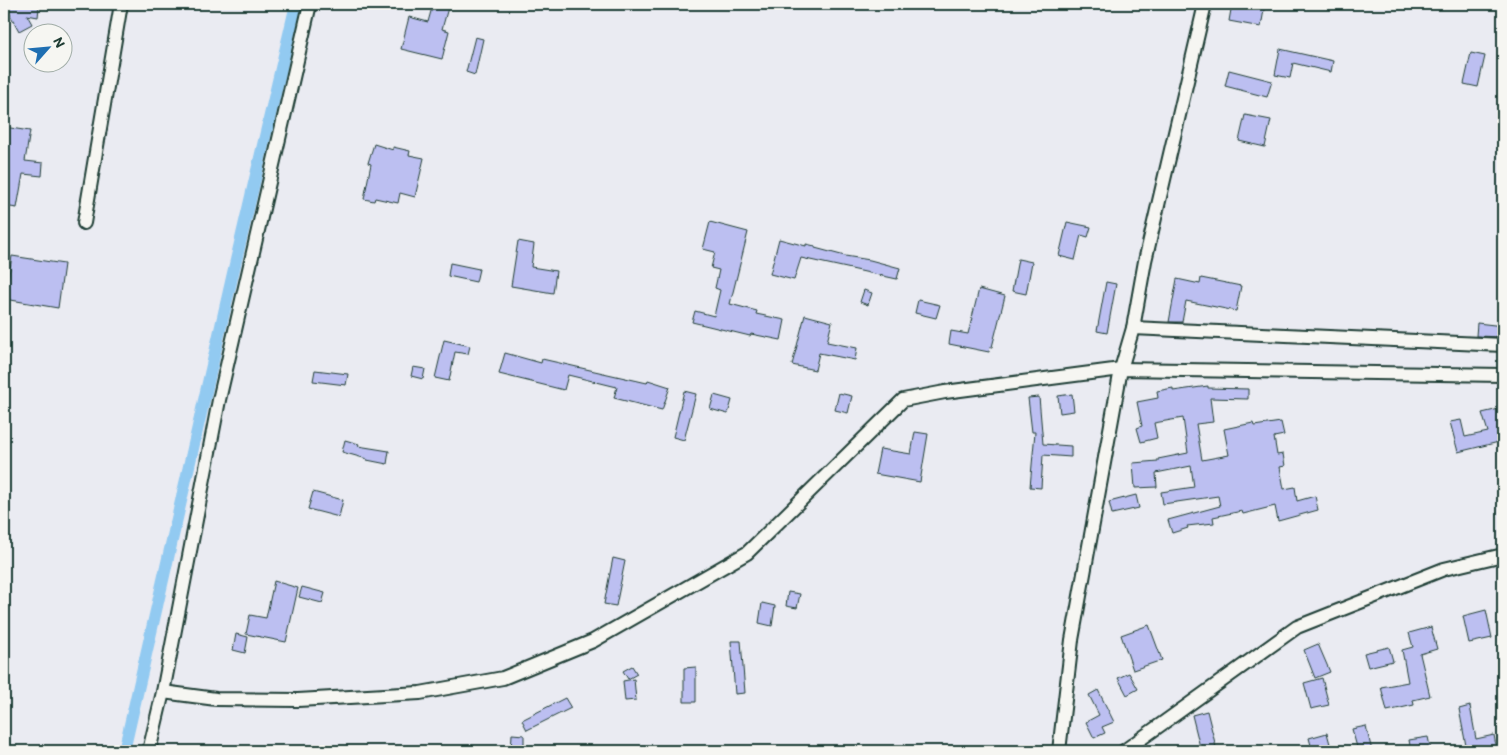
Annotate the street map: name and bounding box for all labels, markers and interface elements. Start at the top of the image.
north arrow [22,22,72,72]
text: N [49,34,69,50]

